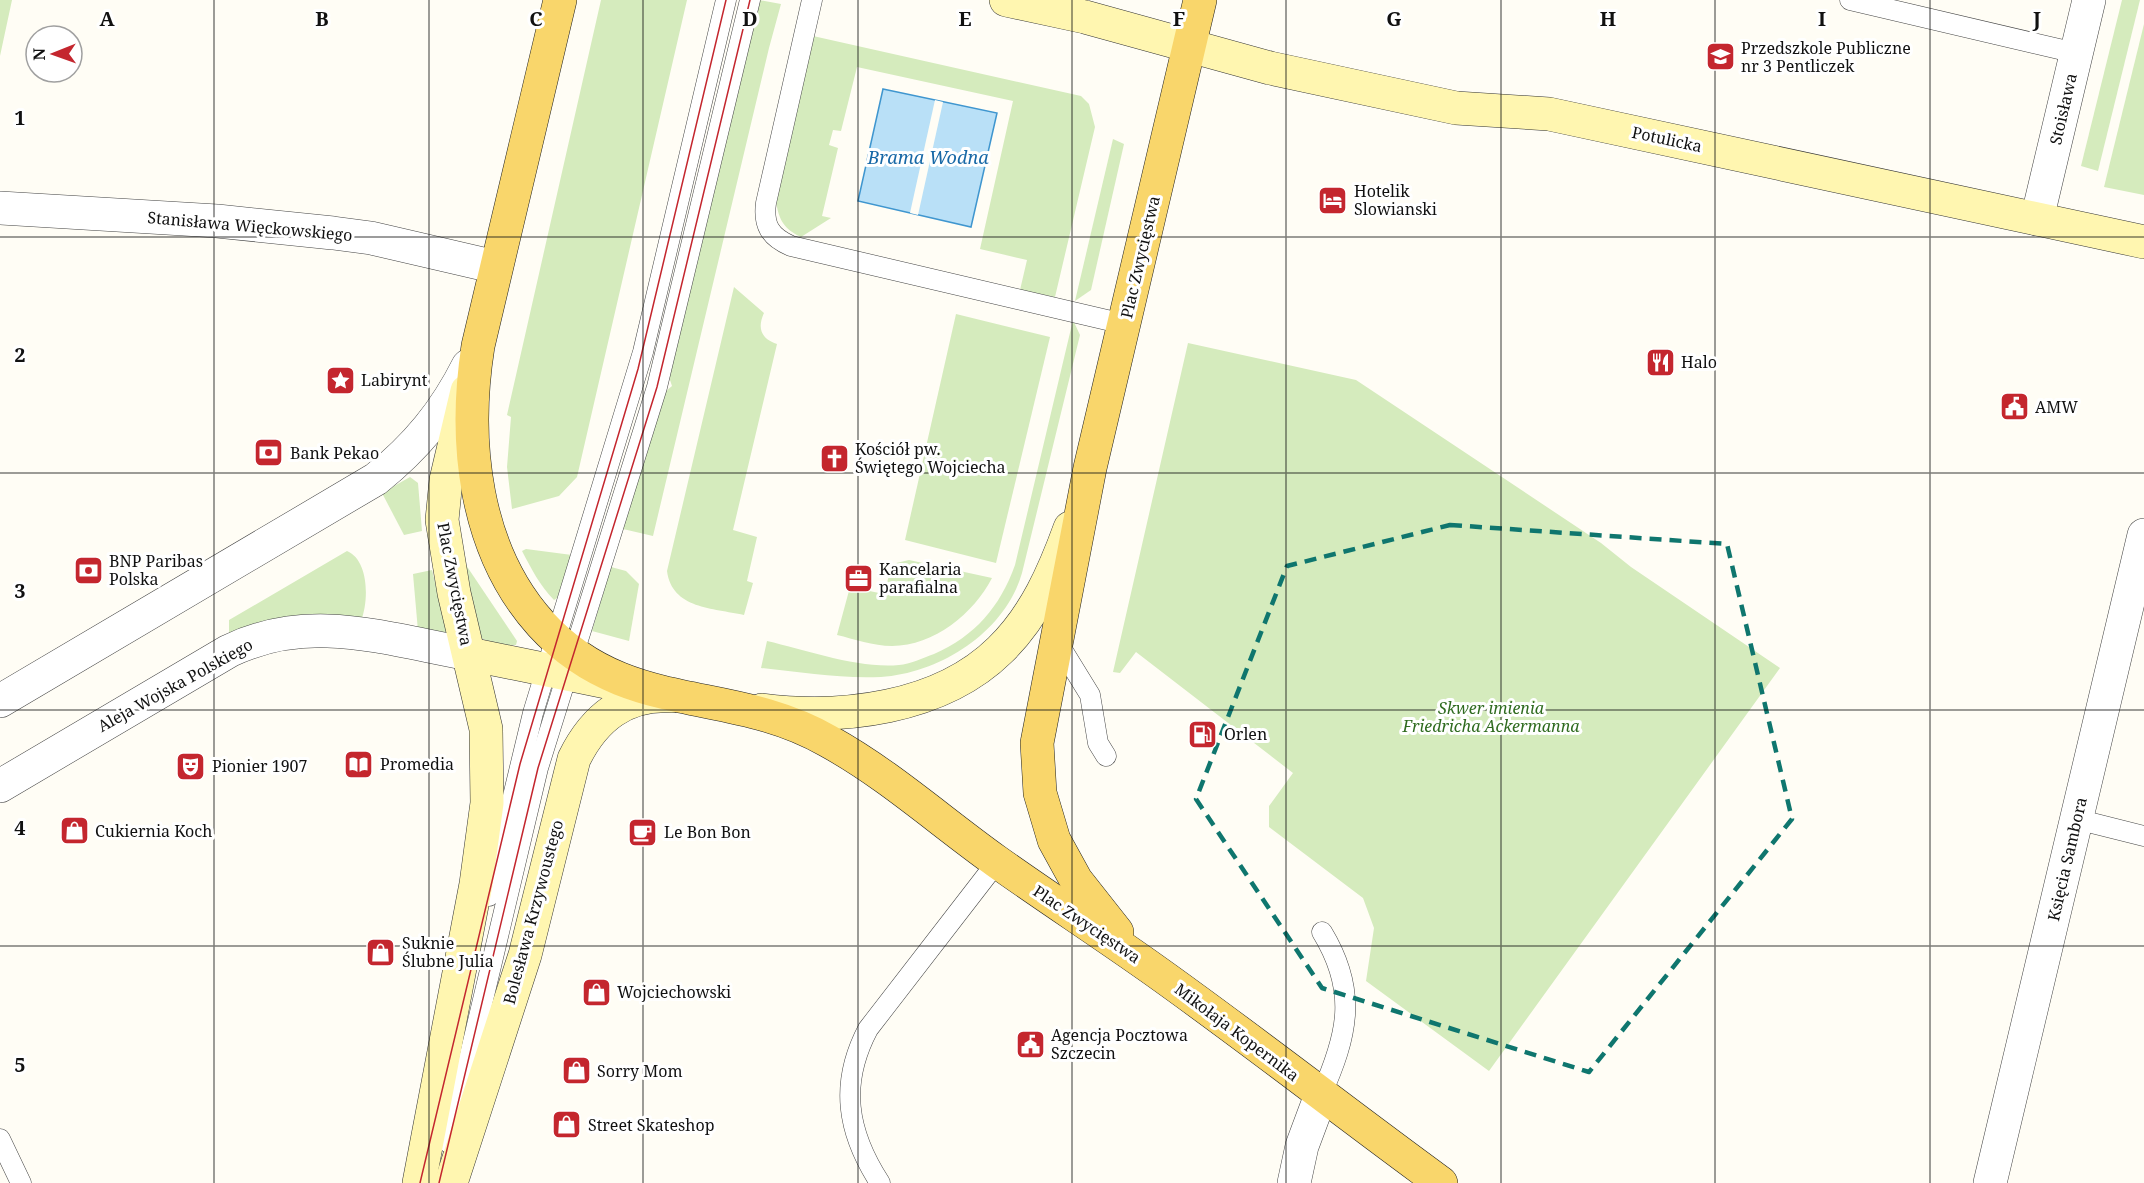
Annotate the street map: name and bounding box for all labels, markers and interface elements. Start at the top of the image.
text: A [99,5,115,32]
text: B [315,5,329,32]
text: C [529,5,543,32]
text: D [742,5,758,32]
text: E [958,5,972,32]
text: F [1173,5,1185,32]
text: G [1386,5,1402,32]
text: H [1600,5,1616,32]
text: I [1818,5,1826,32]
text: J [2032,5,2041,32]
north arrow [24,24,84,84]
place label: Przedszkole Publiczne nr 3 Pentliczek [1741,37,1911,77]
school or university icon: Przedszkole Publiczne nr 3 Pentliczek [1704,41,1736,73]
text: N [28,47,50,61]
street label: Stoisława [2044,71,2082,147]
text: 1 [14,104,26,131]
street label: Potulicka [1630,121,1704,157]
water label: Brama Wodna [866,145,989,169]
place label: Hotelik Slowianski [1354,180,1437,220]
hotel icon: Hotelik Slowianski [1317,184,1349,216]
street label: Plac Zwycięstwa [1115,194,1165,320]
street label: Stanisława Więckowskiego [147,206,353,246]
text: 2 [14,341,26,368]
restaurant icon: Halo [1644,346,1676,378]
place label: Halo [1681,351,1717,373]
place icon: Labirynt [324,364,356,396]
place label: Labirynt [361,369,428,391]
public building icon: AMW [1998,391,2030,423]
place label: AMW [2035,396,2078,418]
bank icon: Bank Pekao [253,437,285,469]
place label: Kościół pw. Świętego Wojciecha [855,438,1006,478]
place label: Bank Pekao [290,442,379,464]
church icon: Kościół pw. Świętego Wojciecha [818,442,850,474]
street label: Plac Zwycięstwa [432,520,478,648]
place label: BNP Paribas Polska [109,550,203,590]
bank icon: BNP Paribas Polska [72,554,104,586]
place label: Kancelaria parafialna [879,558,962,598]
office icon: Kancelaria parafialna [842,562,874,594]
text: 3 [14,577,26,604]
street label: Aleja Wojska Polskiego [93,633,257,737]
park label: Skwer imienia Friedricha Ackermanna [1401,697,1580,737]
fuel station icon: Orlen [1187,718,1219,750]
place label: Orlen [1224,723,1267,745]
library icon: Promedia [343,748,375,780]
theatre icon: Pionier 1907 [175,750,207,782]
place label: Promedia [380,753,454,775]
place label: Pionier 1907 [212,755,308,777]
street label: Księcia Sambora [2042,795,2092,923]
text: 4 [14,814,26,841]
shop icon: Cukiernia Koch [58,815,90,847]
cafe icon: Le Bon Bon [627,816,659,848]
street label: Bolesława Krzywoustego [498,817,568,1007]
place label: Cukiernia Koch [95,820,212,842]
place label: Le Bon Bon [664,821,751,843]
street label: Plac Zwycięstwa [1029,880,1145,968]
place label: Suknie Ślubne Julia [402,932,494,972]
shop icon: Suknie Ślubne Julia [365,936,397,968]
shop icon: Wojciechowski [580,976,612,1008]
street label: Mikołaja Kopernika [1170,978,1304,1086]
place label: Wojciechowski [617,981,731,1003]
place label: Agencja Pocztowa Szczecin [1051,1024,1188,1064]
public building icon: Agencja Pocztowa Szczecin [1014,1028,1046,1060]
text: 5 [14,1051,26,1078]
shop icon: Sorry Mom [560,1055,592,1087]
place label: Sorry Mom [597,1060,683,1082]
shop icon: Street Skateshop [551,1109,583,1141]
place label: Street Skateshop [588,1114,714,1136]

